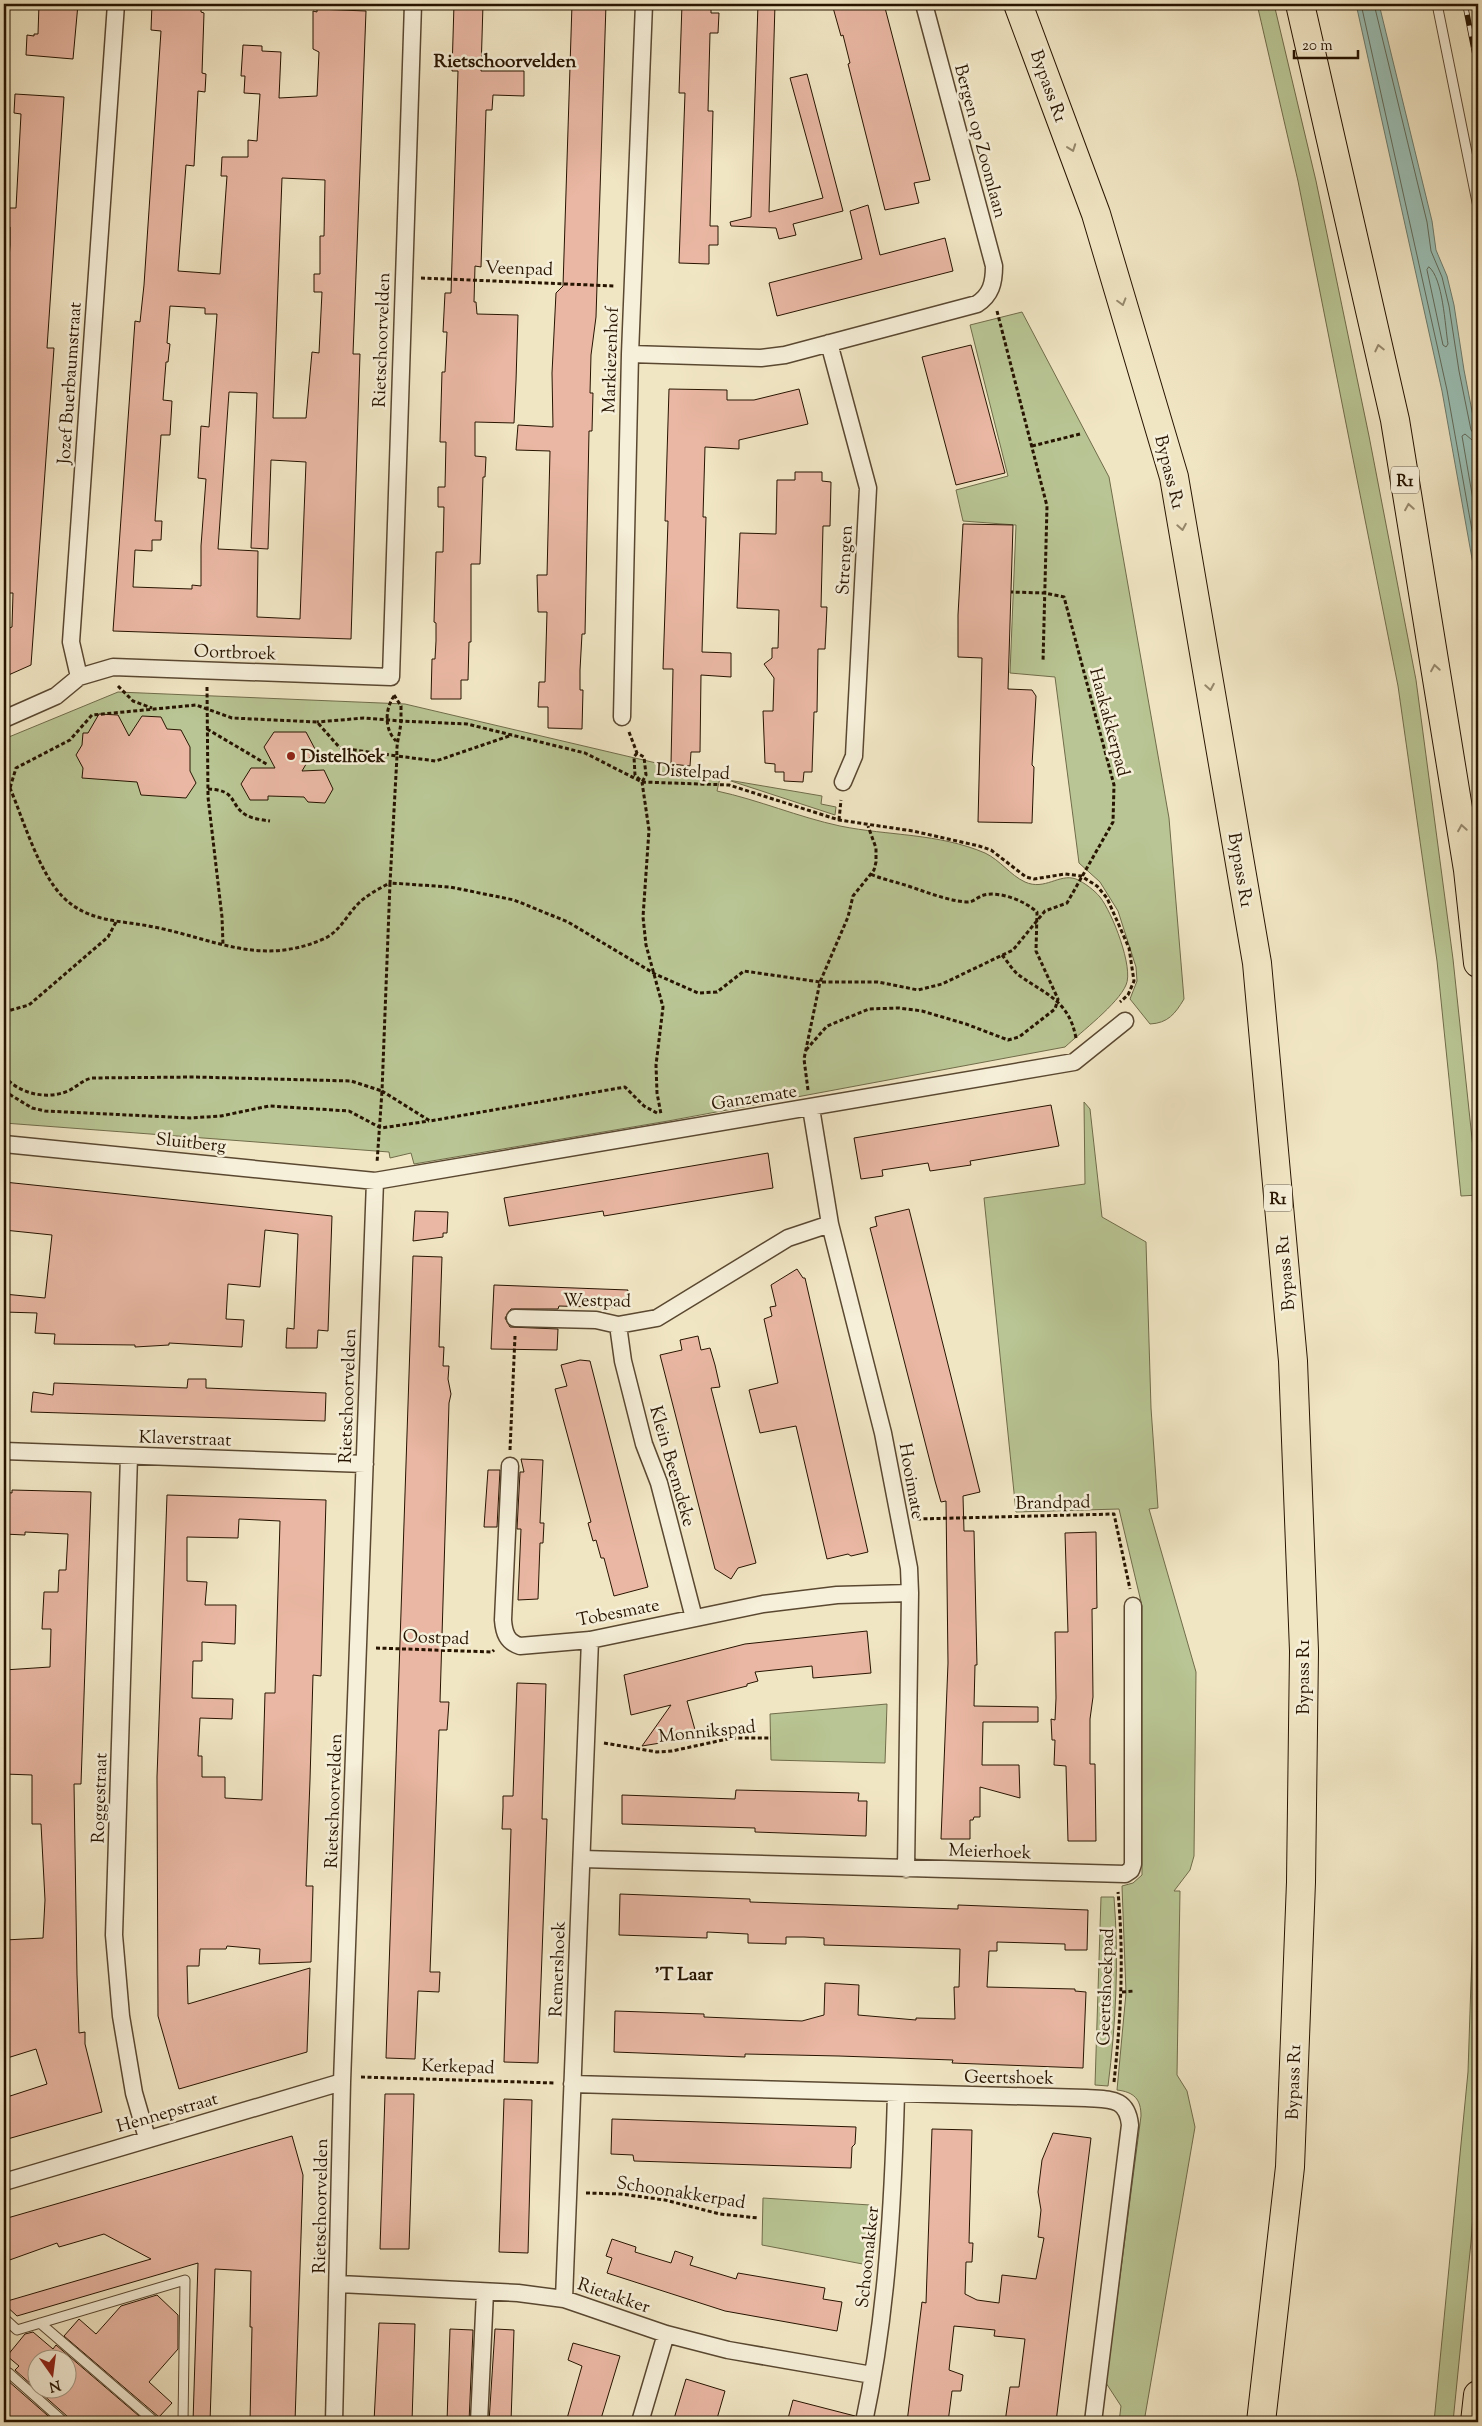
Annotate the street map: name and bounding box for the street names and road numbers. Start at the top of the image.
street label: Bypass R1 [1022,47,1072,127]
street label: Bergen op Zoomlaan [946,62,1012,222]
street label: Veenpad [484,256,553,284]
street label: Rietschoorvelden [368,272,398,408]
street label: Jozef Buerbaumstraat [52,301,90,466]
street label: Markiezenhof [597,305,627,414]
street label: Bypass R1 [1146,433,1190,512]
road number: R1 [1391,466,1419,494]
street label: Strengen [831,524,861,596]
street label: Oortbroek [193,640,277,668]
street label: Haakakkerpad [1081,665,1135,780]
street label: Distelpad [655,758,731,788]
street label: Bypass R1 [1220,831,1258,910]
street label: Ganzemate [710,1079,799,1119]
street label: Sluitberg [154,1127,228,1161]
road number: R1 [1264,1184,1292,1212]
street label: Bypass R1 [1271,1234,1303,1312]
street label: Westpad [563,1288,631,1316]
street label: Rietschoorvelden [334,1328,364,1464]
street label: Klein Beemdeke [641,1403,701,1530]
street label: Klaverstraat [138,1425,232,1455]
street label: Hooimate [891,1441,929,1521]
street label: Brandpad [1015,1490,1091,1518]
street label: Tobesmate [575,1593,662,1635]
street label: Oostpad [402,1625,470,1653]
street label: Bypass R1 [1292,1639,1318,1715]
street label: Monnikspad [657,1715,757,1751]
street label: Rietschoorvelden [320,1733,350,1869]
street label: Roggestraat [86,1752,116,1844]
street label: Meierhoek [948,1839,1032,1867]
street label: Remershoek [544,1920,574,2018]
street label: Geertshoekpad [1092,1928,1122,2046]
street label: Bypass R1 [1281,2044,1309,2120]
street label: Kerkepad [421,2054,495,2082]
street label: Geertshoek [964,2065,1054,2093]
street label: Hennepstraat [114,2087,221,2141]
street label: Rietschoorvelden [308,2138,336,2274]
street label: Schoonakkerpad [614,2171,747,2217]
street label: Schoonakker [851,2205,887,2309]
street label: Rietakker [574,2272,653,2321]

